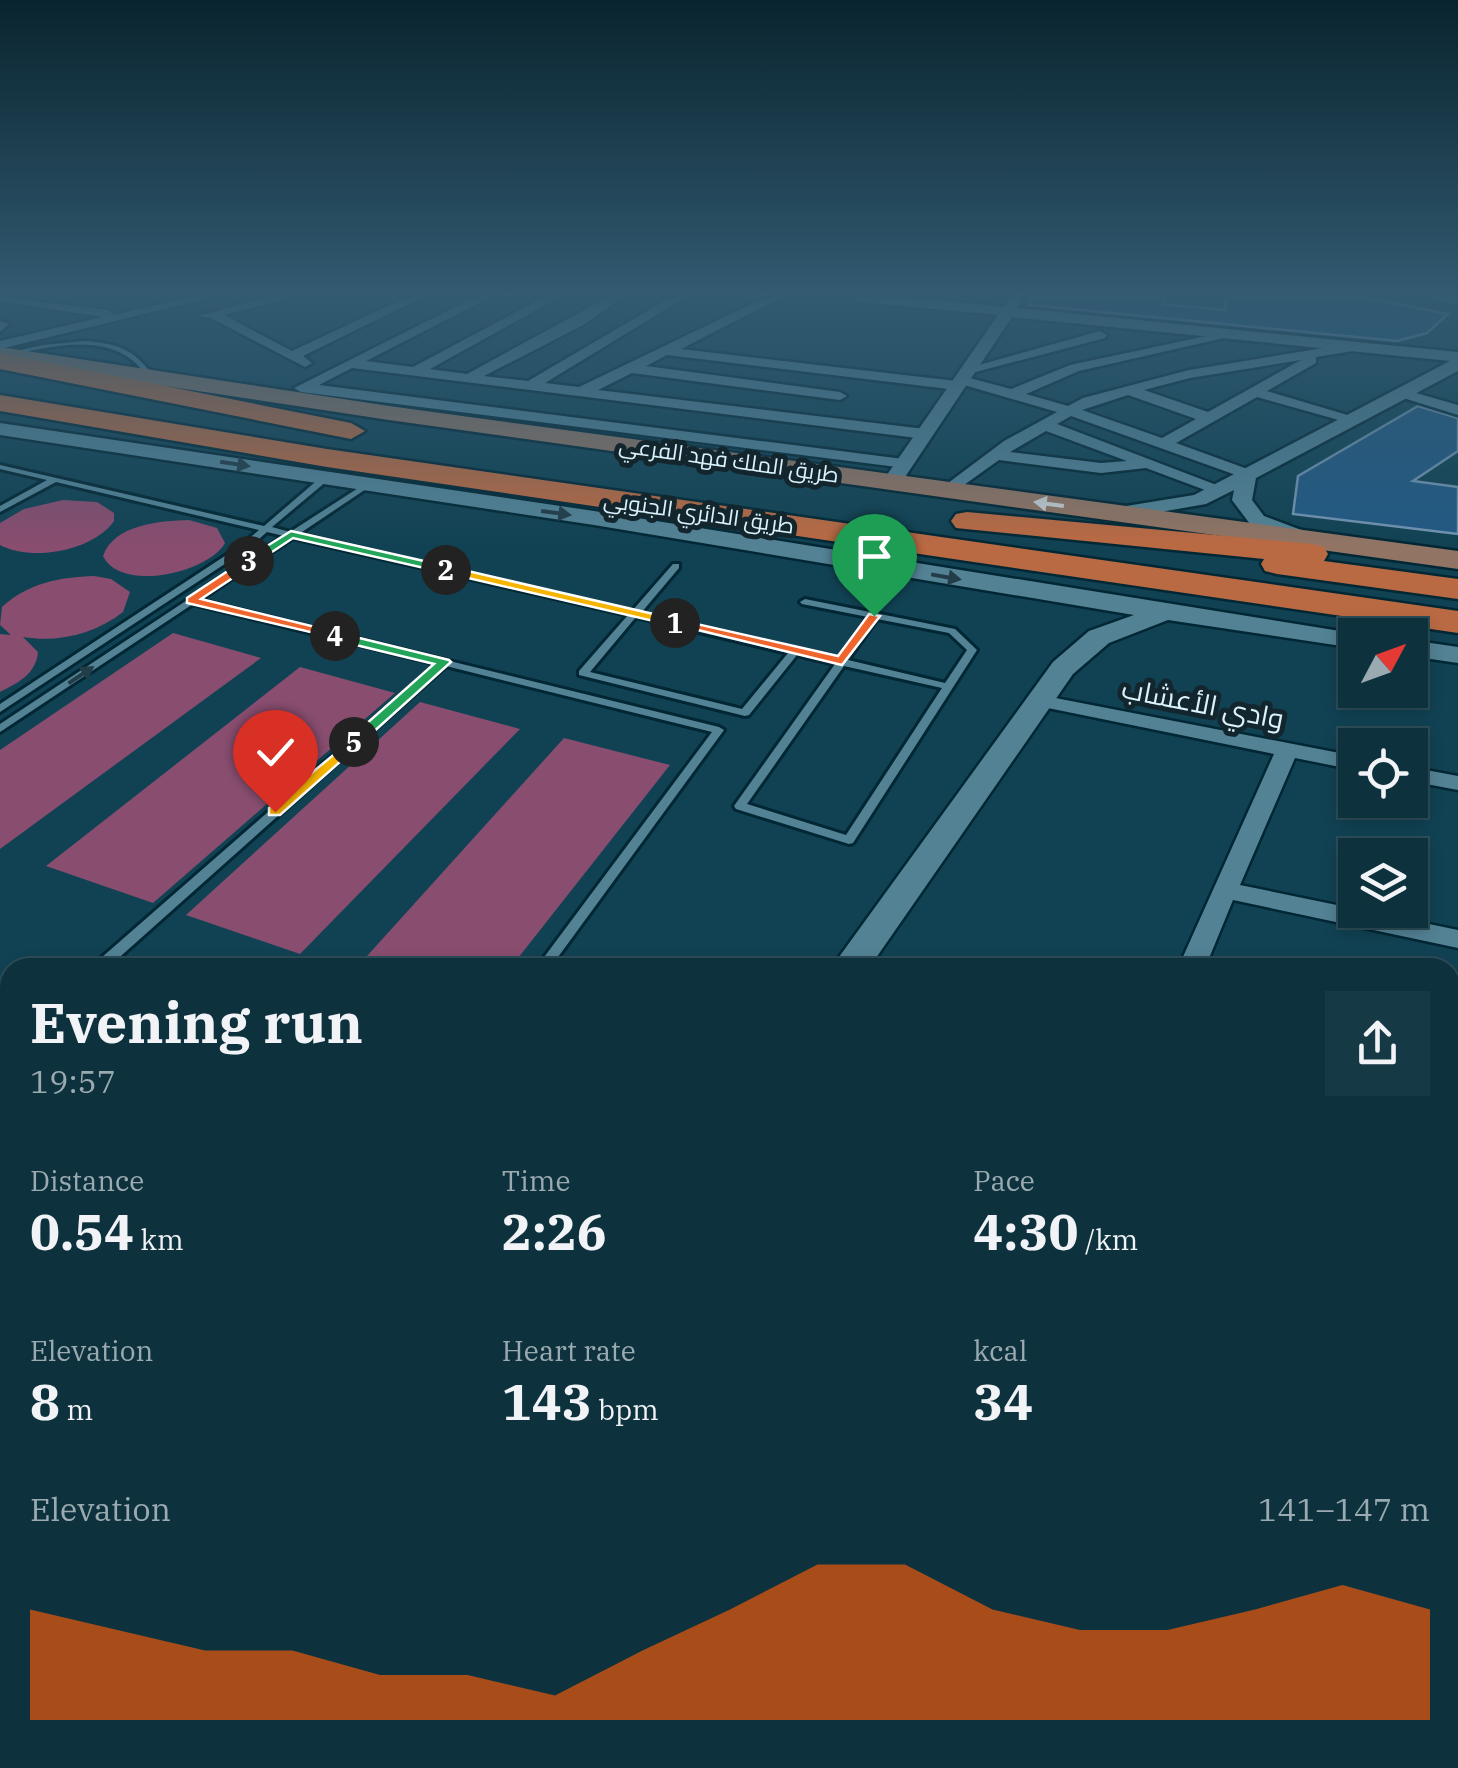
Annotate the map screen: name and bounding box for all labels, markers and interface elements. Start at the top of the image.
street label: طريق الملك فهد الفرعي [617,429,841,492]
one-way arrow [220,457,251,473]
street label: طريق الدائري الجنوبي [601,484,796,543]
one-way arrow [1033,495,1065,511]
one-way arrow [541,505,573,521]
pin [832,514,917,617]
icon: arrive [847,529,902,584]
pin: 3 [224,536,274,586]
text: 3 [241,542,257,579]
pin: 2 [421,545,471,595]
text: 2 [438,551,454,588]
one-way arrow [931,570,962,585]
pin: 1 [650,598,700,648]
text: 1 [667,604,683,641]
pin: 4 [310,611,360,661]
text: 4 [327,617,343,654]
north arrow [1338,618,1428,708]
map controls [1338,618,1428,928]
one-way arrow [67,666,94,685]
street label: وادي الأعشاب [1118,669,1287,741]
pin [233,710,318,813]
pin: 5 [329,717,379,767]
text: 5 [346,723,362,760]
icon: check [248,725,303,780]
button: locate [1338,728,1428,818]
button: layers [1338,838,1428,928]
text: Evening run [30,987,363,1058]
button: share [1325,991,1430,1096]
text: 19:57 [30,1060,116,1102]
text: Distance [30,1162,144,1199]
text: Time [502,1162,570,1199]
text: Pace [973,1162,1035,1199]
text: 0.54 [30,1199,134,1264]
text: 2:26 [502,1199,607,1264]
text: 4:30 [973,1199,1078,1264]
text: km [134,1221,184,1258]
text: /km [1078,1221,1138,1258]
text: Elevation [30,1332,153,1369]
text: Heart rate [502,1332,636,1369]
text: kcal [973,1332,1027,1369]
text: 8 [30,1369,60,1434]
text: 143 [502,1369,592,1434]
text: 34 [973,1369,1033,1434]
text: m [60,1391,93,1428]
text: bpm [592,1391,659,1428]
text: Elevation [30,1488,171,1530]
text: 141–147 m [1258,1488,1430,1530]

